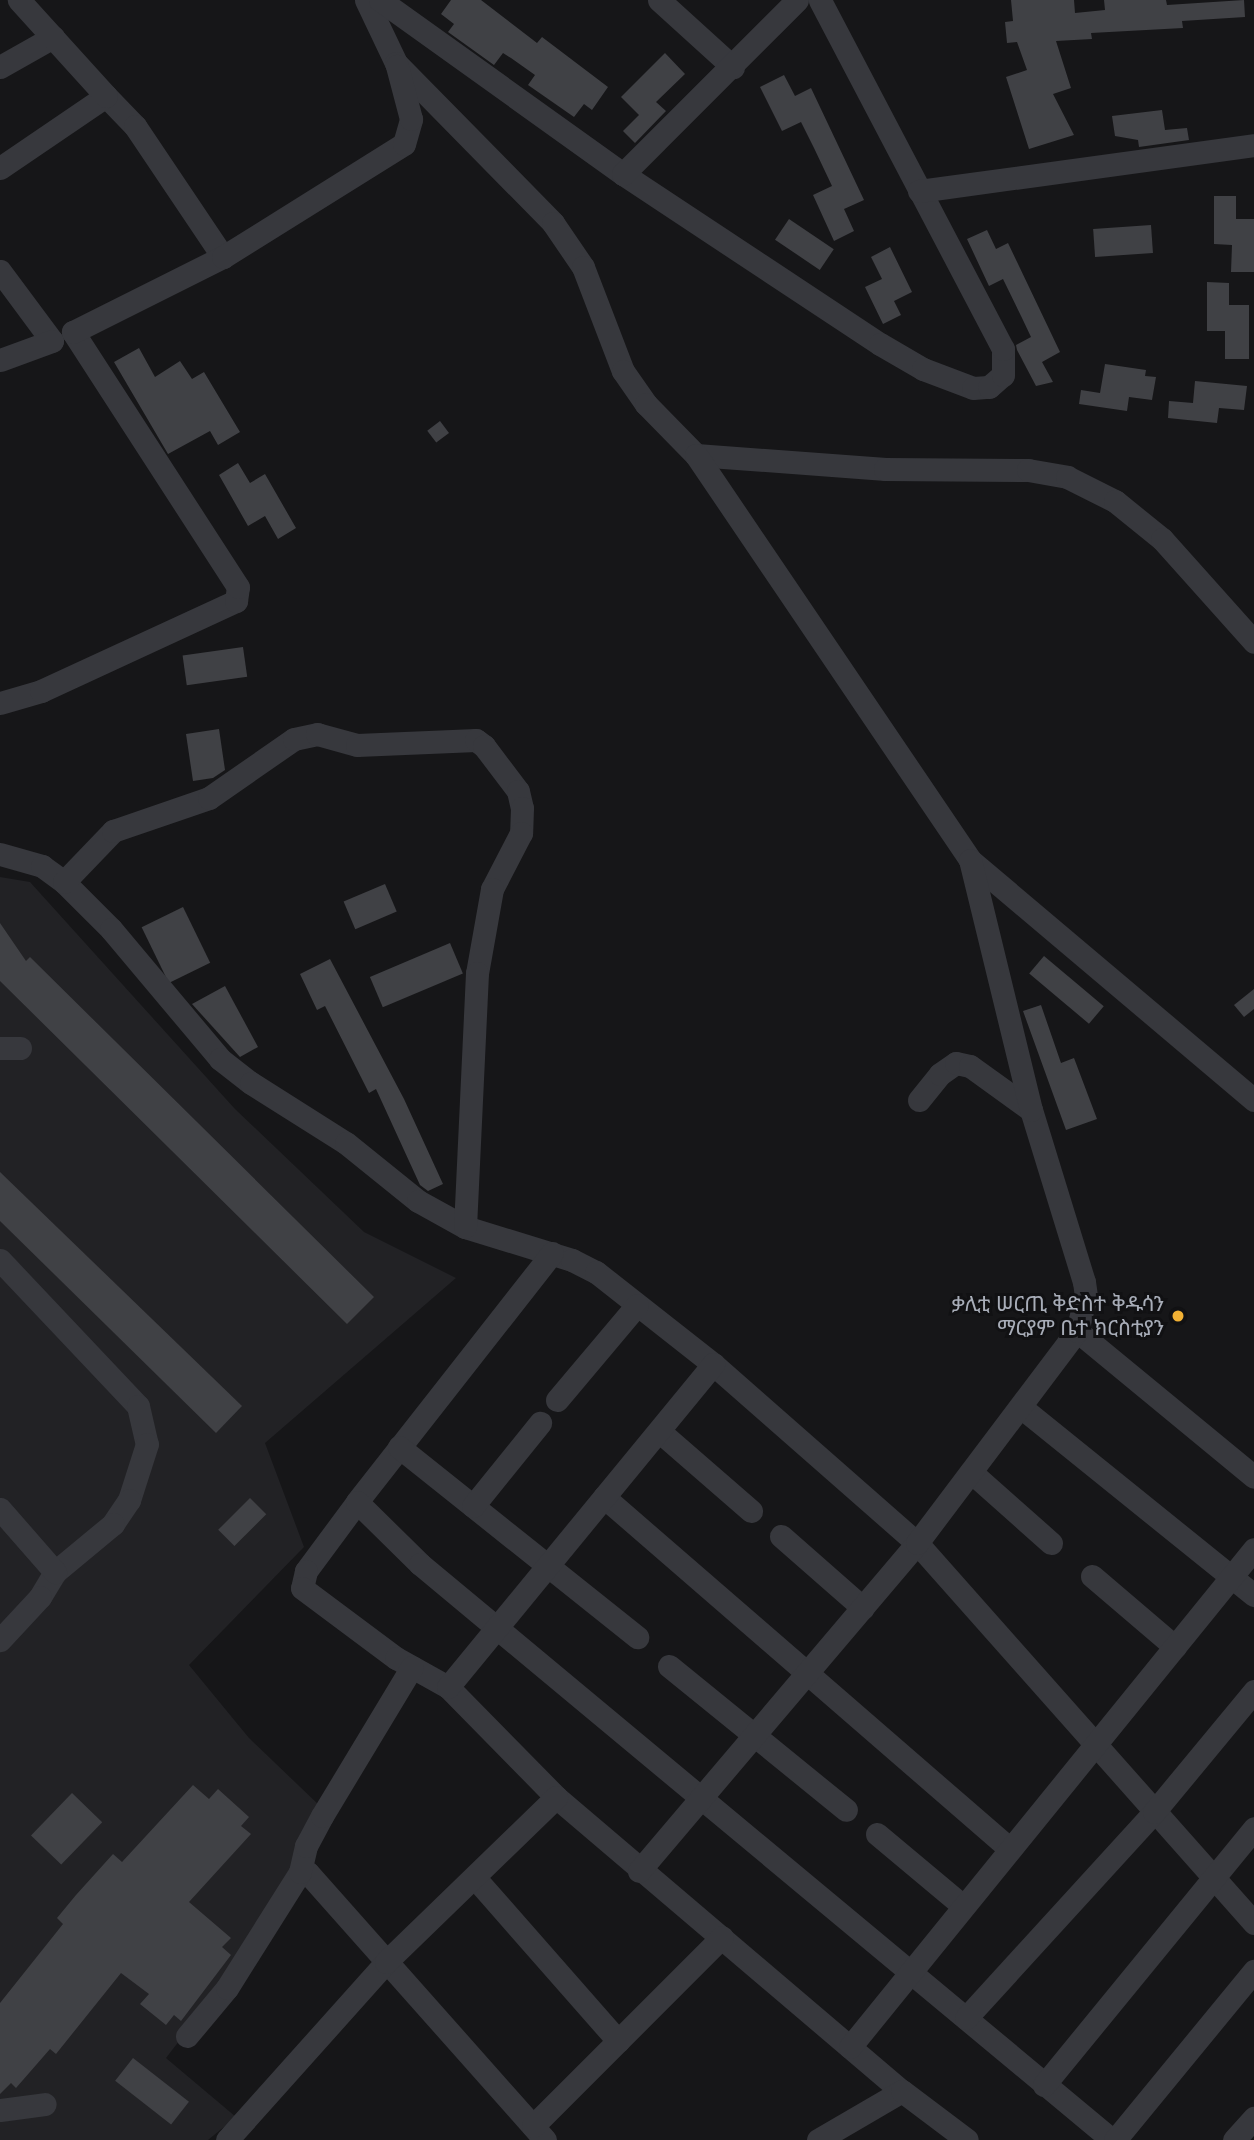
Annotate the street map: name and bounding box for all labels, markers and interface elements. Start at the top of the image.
place label: ቃሊቲ ሠርጢ ቅድስተ ቅዱሳን ማርያም ቤተ ክርስቲያን [952,1291,1164,1341]
marker: ቃሊቲ ሠርጢ ቅድስተ ቅዱሳን ማርያም ቤተ ክርስቲያን [1170,1308,1186,1324]

